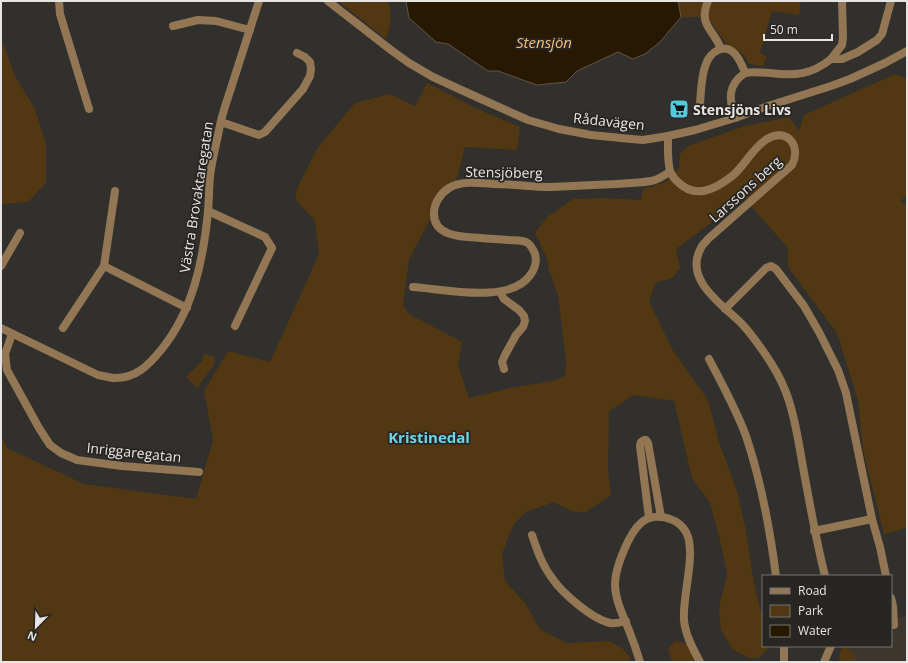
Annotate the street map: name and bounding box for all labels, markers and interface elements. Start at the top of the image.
scale bar [764,16,832,42]
text: 50 m [770,21,798,38]
water label: Stensjön [516,32,572,52]
supermarket icon: Stensjöns Livs [668,98,690,120]
place label: Stensjöns Livs [693,100,791,119]
street label: Rådavägen [572,108,646,134]
street label: Västra Brovaktaregatan [175,120,217,274]
street label: Larssons berg [705,151,786,227]
street label: Stensjöberg [465,162,543,182]
district label: Kristinedal [388,427,470,447]
street label: Inriggaregatan [86,438,182,466]
legend [762,575,892,647]
text: Road [798,582,827,599]
text: Park [798,602,824,619]
north arrow [16,607,56,647]
text: Water [798,622,832,639]
text: N [25,628,39,645]

